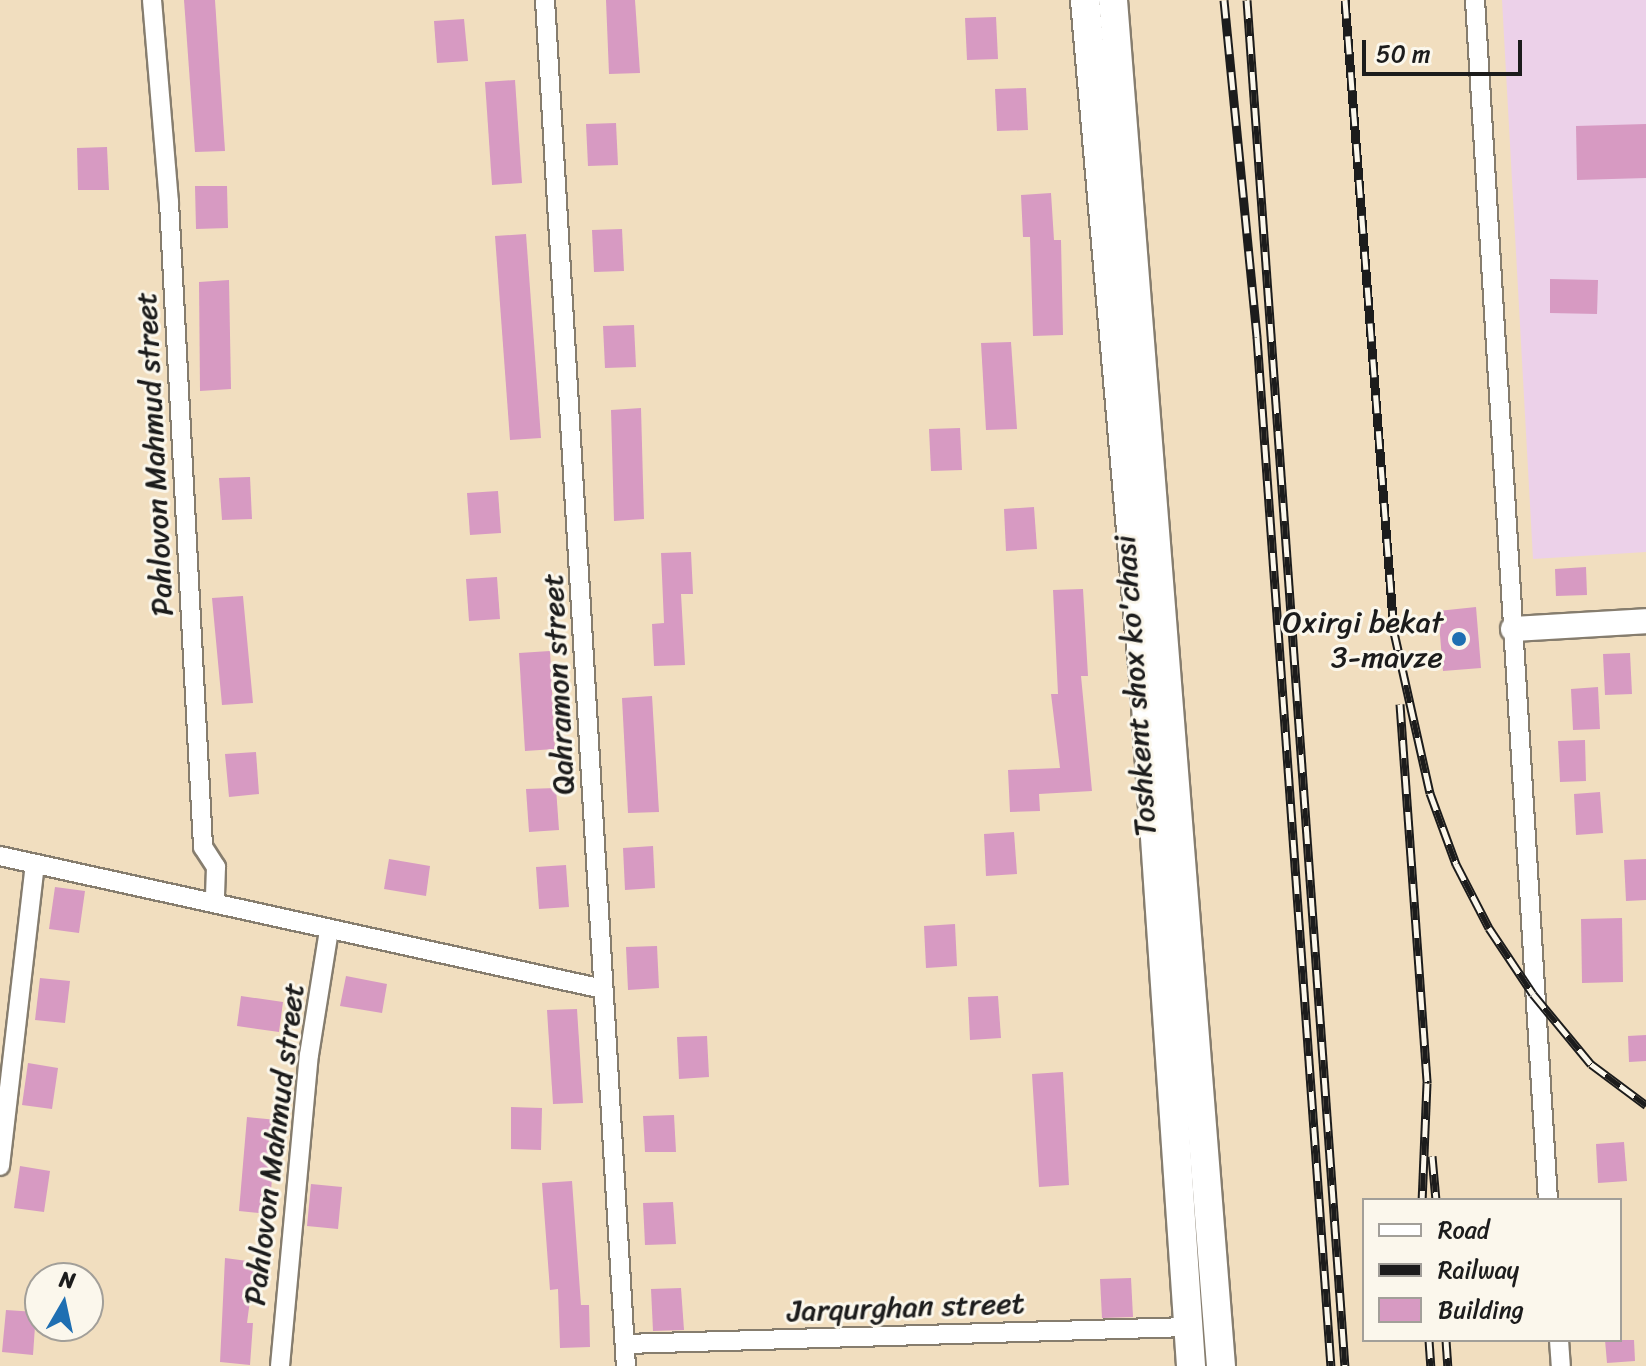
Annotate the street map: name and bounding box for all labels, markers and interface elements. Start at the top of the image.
scale bar [1366,24,1526,74]
text: 50 m [1376,33,1431,75]
street label: Pahlovon Mahmud street [127,290,181,618]
street label: Toshkent shox ko'chasi [1106,532,1164,840]
street label: Qahramon street [534,572,582,796]
place label: Oxirgi bekat 3-mavze [1281,604,1443,674]
marker: Oxirgi bekat 3-mavze [1450,630,1468,648]
street label: Pahlovon Mahmud street [236,980,312,1308]
legend [1362,1198,1622,1342]
text: Road [1438,1209,1489,1251]
text: Railway [1438,1249,1519,1291]
text: N [57,1259,78,1300]
north arrow [24,1262,104,1342]
street label: Jarqurghan street [787,1285,1025,1329]
text: Building [1438,1289,1524,1331]

